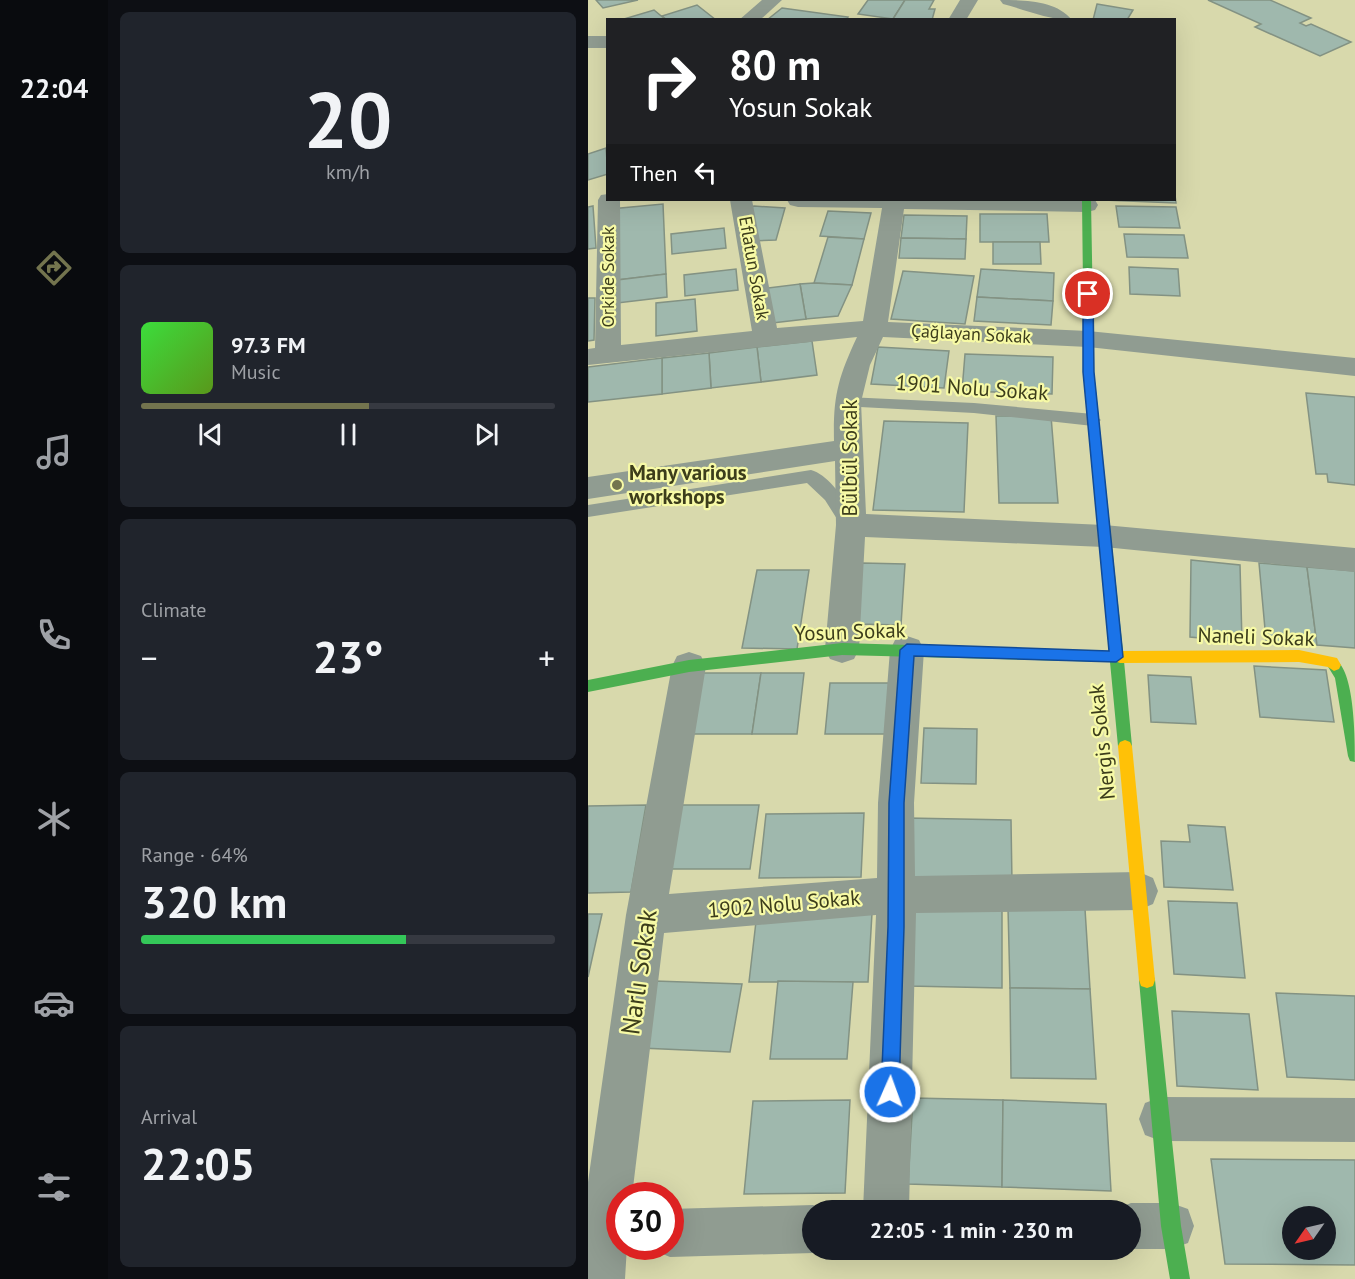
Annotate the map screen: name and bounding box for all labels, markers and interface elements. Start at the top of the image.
text: 80 m [729,37,821,92]
icon: right [630,42,708,120]
text: 20 [304,69,392,170]
text: 22:04 [20,71,88,105]
text: Yosun Sokak [729,90,872,124]
icon: left [689,156,722,189]
text: km/h [326,159,370,185]
text: Then [630,159,677,187]
street label: Eflatun Sokak [734,214,775,322]
street label: Orkide Sokak [596,226,619,327]
icon: directions [33,247,75,289]
pin [1062,268,1113,319]
icon: arrive [1071,277,1104,310]
street label: Çağlayan Sokak [910,319,1032,348]
text: 97.3 FM [231,331,306,359]
text: Music [231,359,280,385]
street label: 1901 Nolu Sokak [895,369,1049,406]
street label: Bülbül Sokak [836,399,863,517]
icon: previous [194,418,227,451]
icon: pause [332,418,365,451]
icon: next [470,418,503,451]
icon: music [33,431,75,473]
place label: Many various workshops [628,459,747,510]
marker: Many various workshops [610,478,624,492]
text: Climate [141,597,207,623]
icon: phone [33,614,75,656]
street label: Yosun Sokak [794,616,906,647]
street label: Naneli Sokak [1197,621,1315,652]
text: 23° [313,627,383,685]
text: − [141,636,158,679]
text: + [538,636,555,679]
street label: Nergis Sokak [1082,683,1121,801]
icon: climate [33,798,75,840]
text: Range · 64% [141,842,248,868]
text: 320 km [141,872,287,930]
street label: 1902 Nolu Sokak [707,883,861,924]
street label: Narlı Sokak [613,907,664,1037]
icon: car [33,982,75,1024]
position arrow [858,1060,922,1124]
text: Arrival [141,1104,197,1130]
text: 22:05 [141,1134,255,1192]
icon: filters [33,1166,75,1208]
speed limit sign: 30 [606,1182,684,1260]
north arrow [1282,1206,1336,1260]
map controls [1282,1206,1336,1260]
text: 22:05 · 1 min · 230 m [870,1216,1073,1244]

